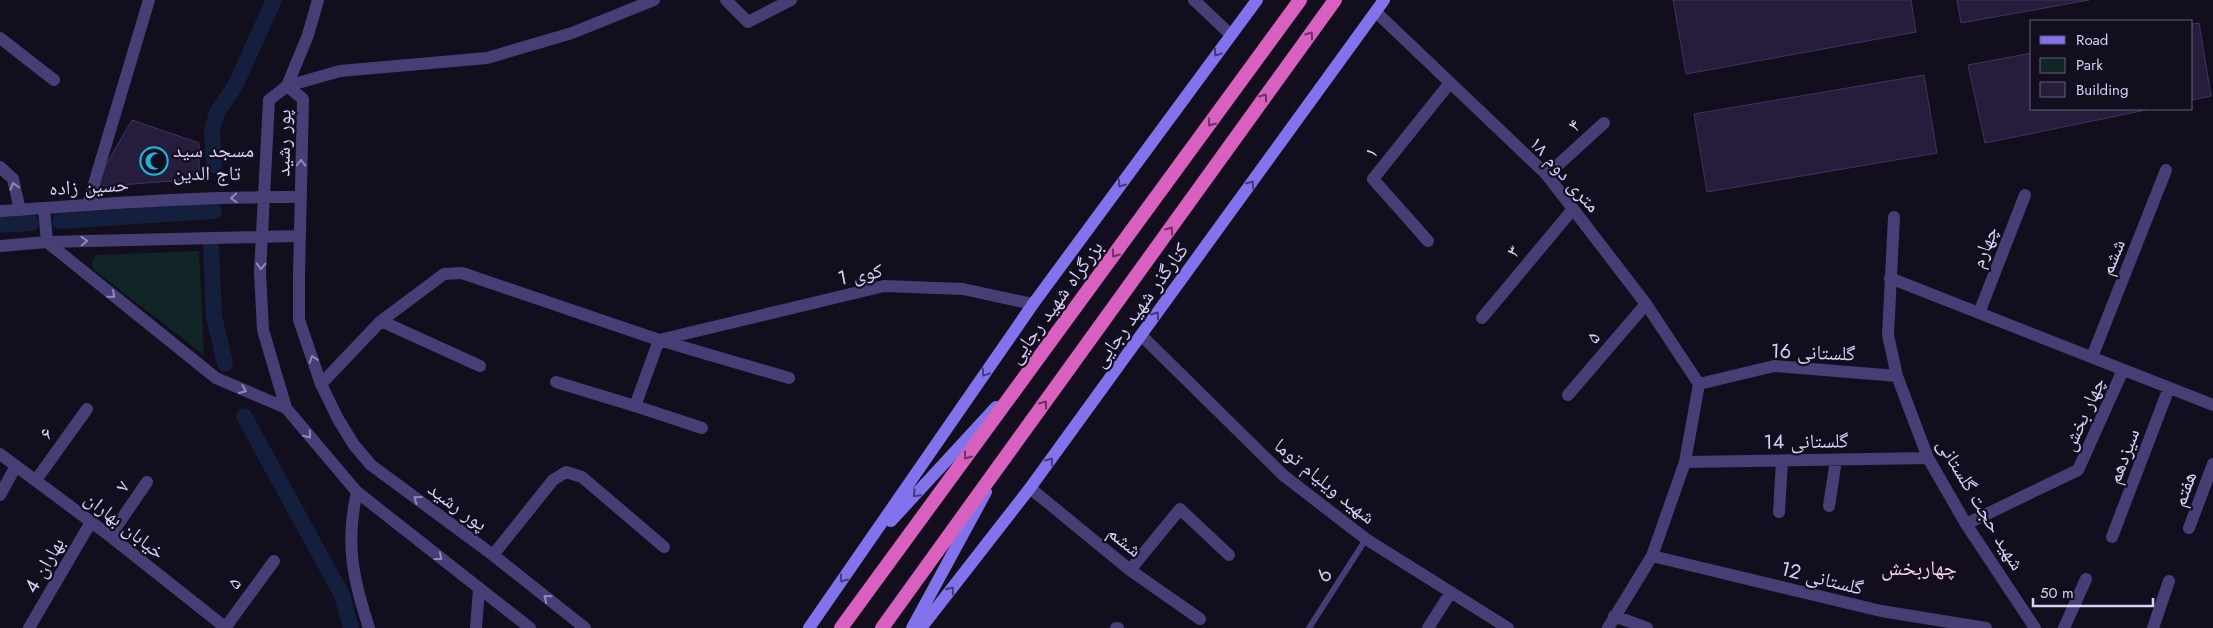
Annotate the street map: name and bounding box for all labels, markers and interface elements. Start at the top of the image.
legend [2030,20,2193,110]
text: Road [2076,29,2108,51]
one-way arrow [1304,32,1312,41]
one-way arrow [1214,47,1223,57]
text: Park [2076,54,2103,76]
text: Building [2076,79,2128,101]
one-way arrow [1258,94,1267,103]
street label: پور رشید [268,109,299,177]
street label: ۴ [1561,112,1587,139]
one-way arrow [1208,117,1217,127]
street label: ۱۸ متری دوم [1522,130,1607,219]
place label: مسجد سید تاج الدین [173,136,254,188]
street label: ۱ [1357,140,1385,165]
mosque icon: مسجد سید تاج الدین [139,146,169,176]
one-way arrow [296,159,307,167]
street label: حسین زاده [48,170,130,203]
one-way arrow [1118,178,1127,188]
one-way arrow [1245,180,1254,190]
one-way arrow [9,183,19,191]
one-way arrow [230,193,238,203]
street label: چهارم [1963,222,2006,272]
one-way arrow [1164,227,1172,236]
street label: بزرگراه شهید رجایی [1001,235,1110,370]
street label: ششم [2092,235,2133,280]
one-way arrow [80,236,88,247]
street label: کنارگذر شهید رجایی [1085,237,1196,374]
street label: ۳ [1499,239,1527,264]
one-way arrow [1112,248,1121,258]
street label: کوی 1 [835,256,885,293]
one-way arrow [256,262,266,270]
one-way arrow [106,290,115,298]
one-way arrow [1150,312,1158,321]
street label: ۵ [1579,324,1607,350]
street label: گلستانی 16 [1770,337,1856,368]
one-way arrow [308,355,318,363]
one-way arrow [982,367,991,377]
street label: چهار بخش [2054,372,2113,456]
one-way arrow [238,383,247,394]
one-way arrow [1038,401,1048,410]
street label: ۶ [32,421,61,445]
street label: سیزدهم [2100,424,2147,488]
street label: گلستانی 14 [1763,426,1849,457]
one-way arrow [302,429,310,438]
street label: شهید ویلیام توما [1268,431,1382,531]
street label: شهید حجت گلستانی [1930,433,2032,576]
one-way arrow [965,450,973,459]
one-way arrow [1044,458,1052,467]
street label: هفتم [2165,467,2204,511]
street label: ۷ [108,474,137,498]
street label: پور رشید [422,475,494,538]
street label: خیابان بهاران [78,485,172,566]
one-way arrow [913,488,922,497]
one-way arrow [413,496,423,505]
street label: ششم [1101,518,1148,564]
street label: بهاران 4 [17,532,72,599]
one-way arrow [433,551,443,560]
district label: چهاربخش [1881,553,1957,583]
street label: گلستانی 12 [1777,554,1866,603]
street label: 6 [1309,563,1340,588]
street label: ۵ [220,571,249,595]
one-way arrow [840,573,849,583]
scale bar [2033,576,2153,608]
text: 50 m [2040,582,2074,604]
one-way arrow [945,586,954,595]
one-way arrow [543,594,552,603]

